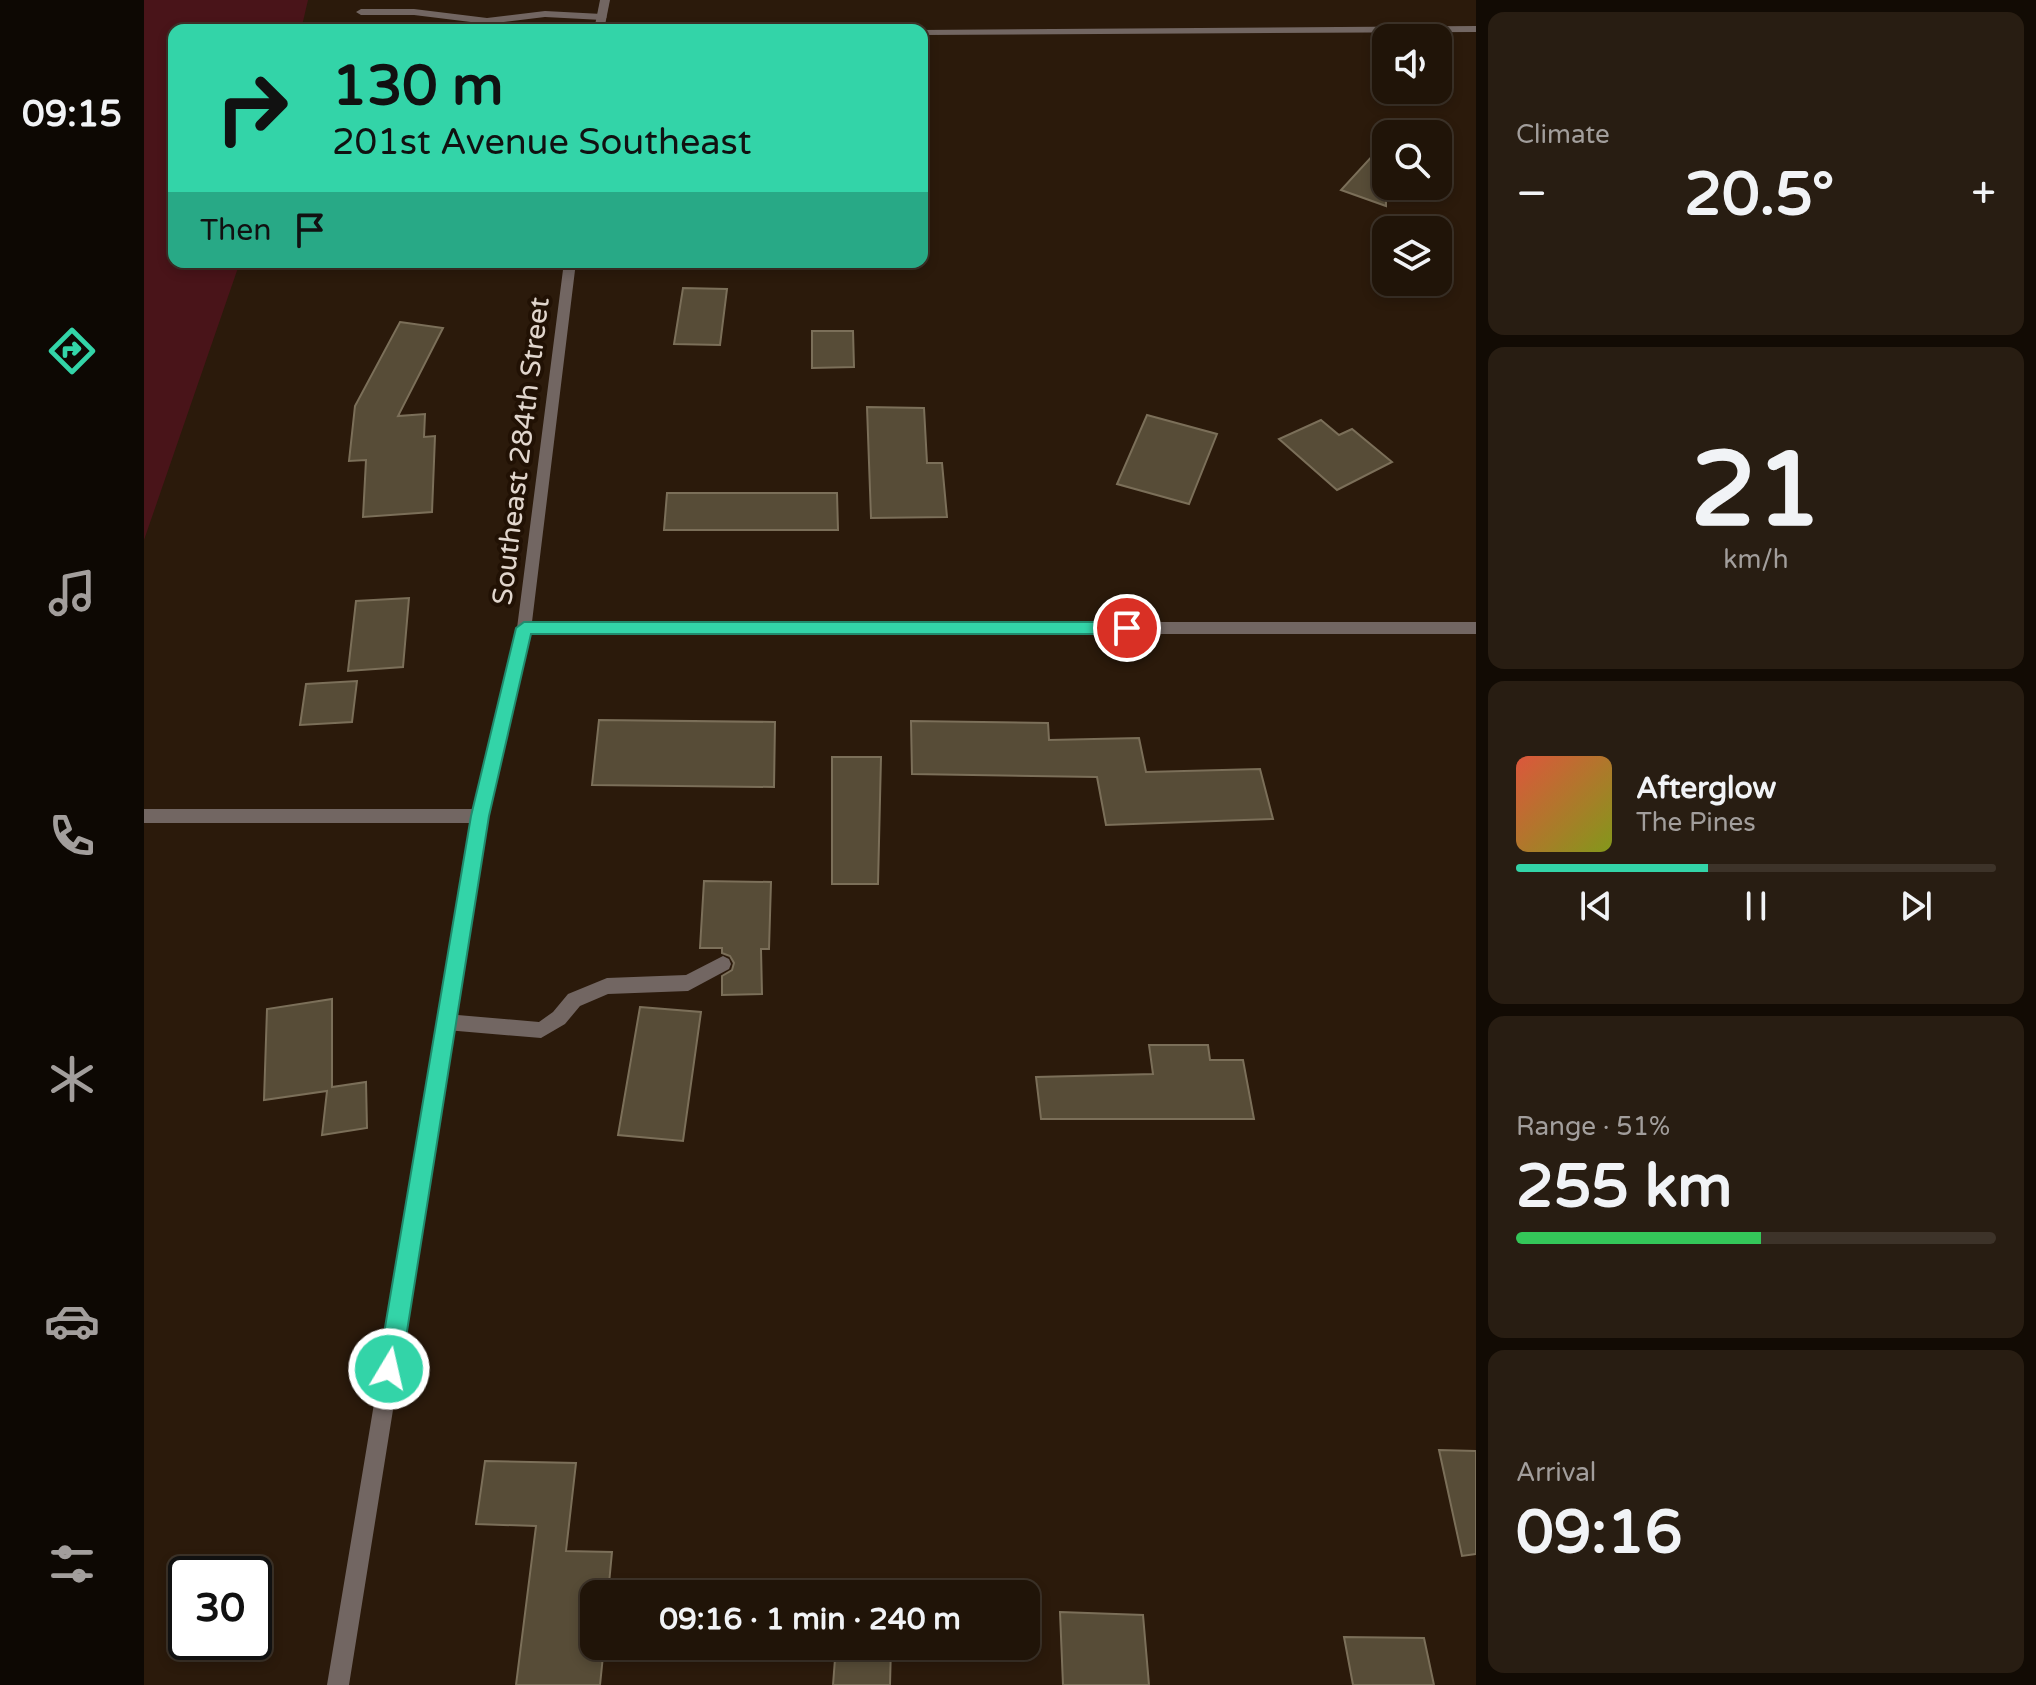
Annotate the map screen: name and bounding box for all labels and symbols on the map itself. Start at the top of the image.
street label: Southeast 284th Street [485,295,557,607]
pin [1093,594,1161,662]
position arrow [347,1327,431,1411]
speed limit sign: 30 [168,1556,272,1660]

